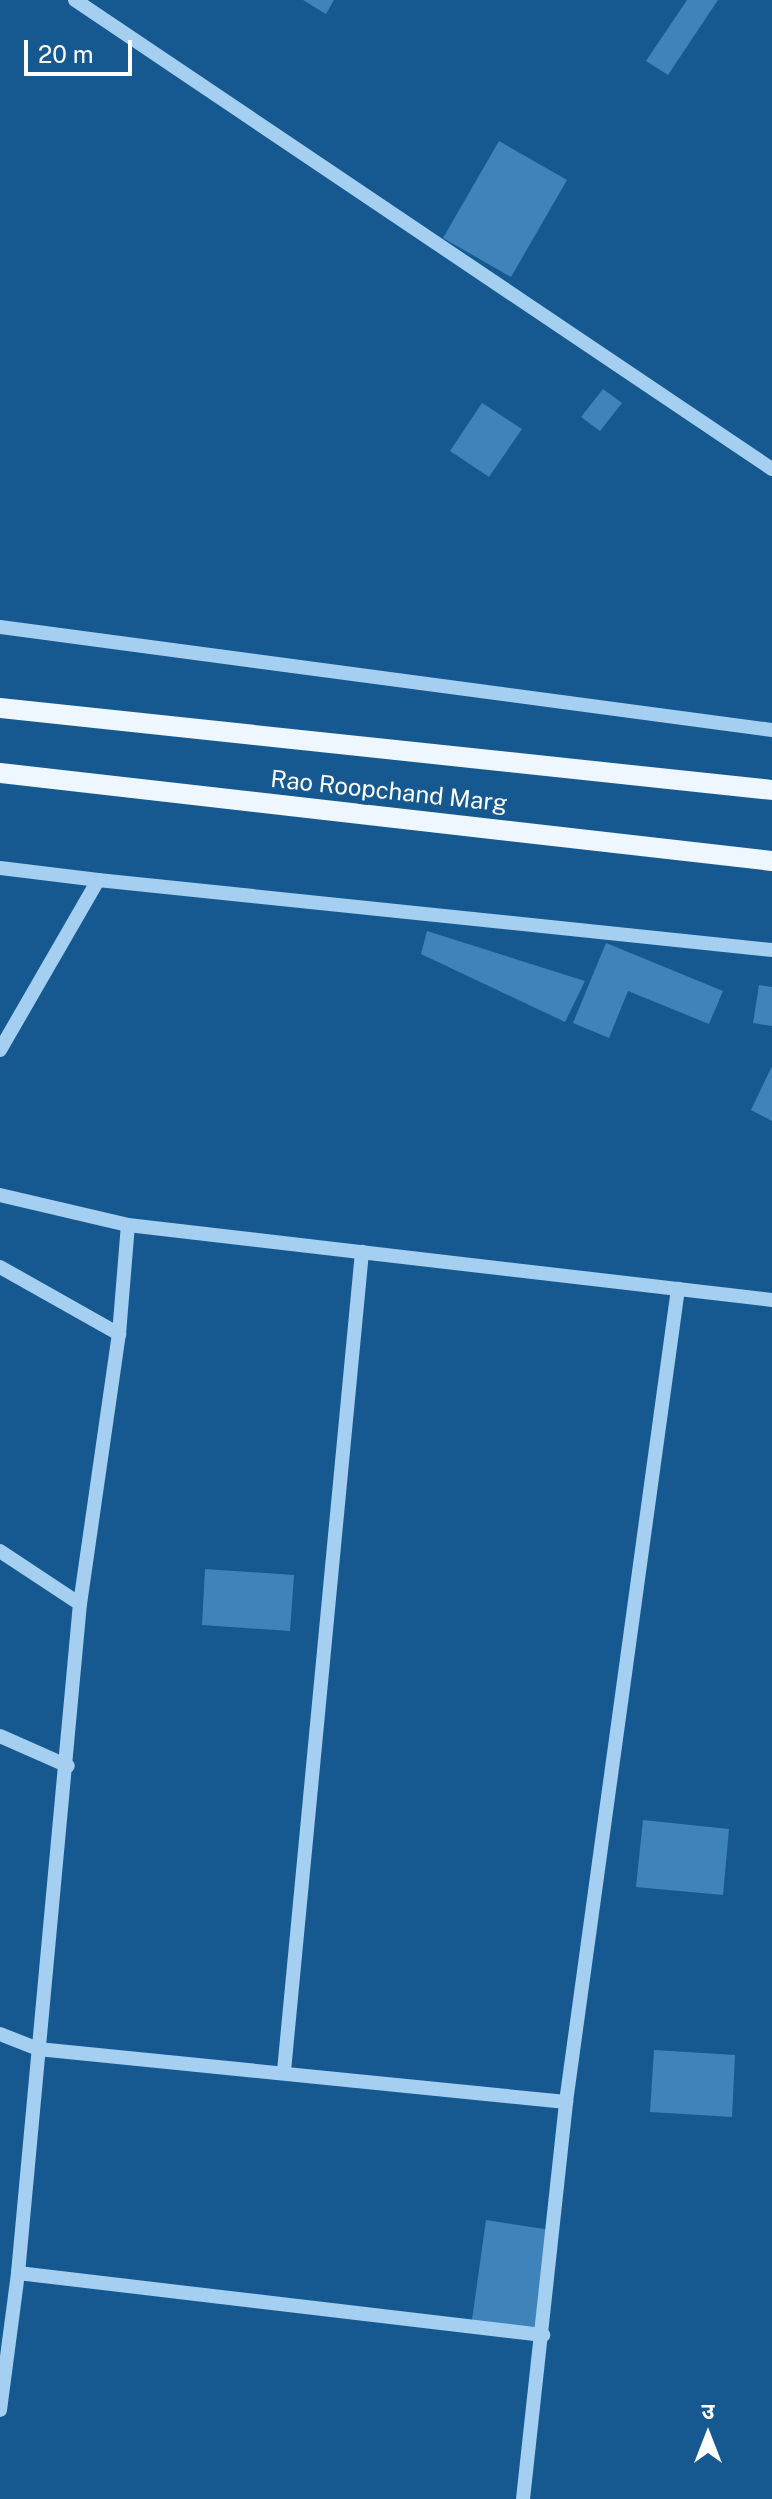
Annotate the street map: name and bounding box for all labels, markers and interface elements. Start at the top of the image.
scale bar [28,24,136,74]
text: 20 m [38,40,94,68]
street label: Rao Roopchand Marg [269,764,509,818]
north arrow [668,2395,748,2475]
text: उ [702,2398,714,2424]

